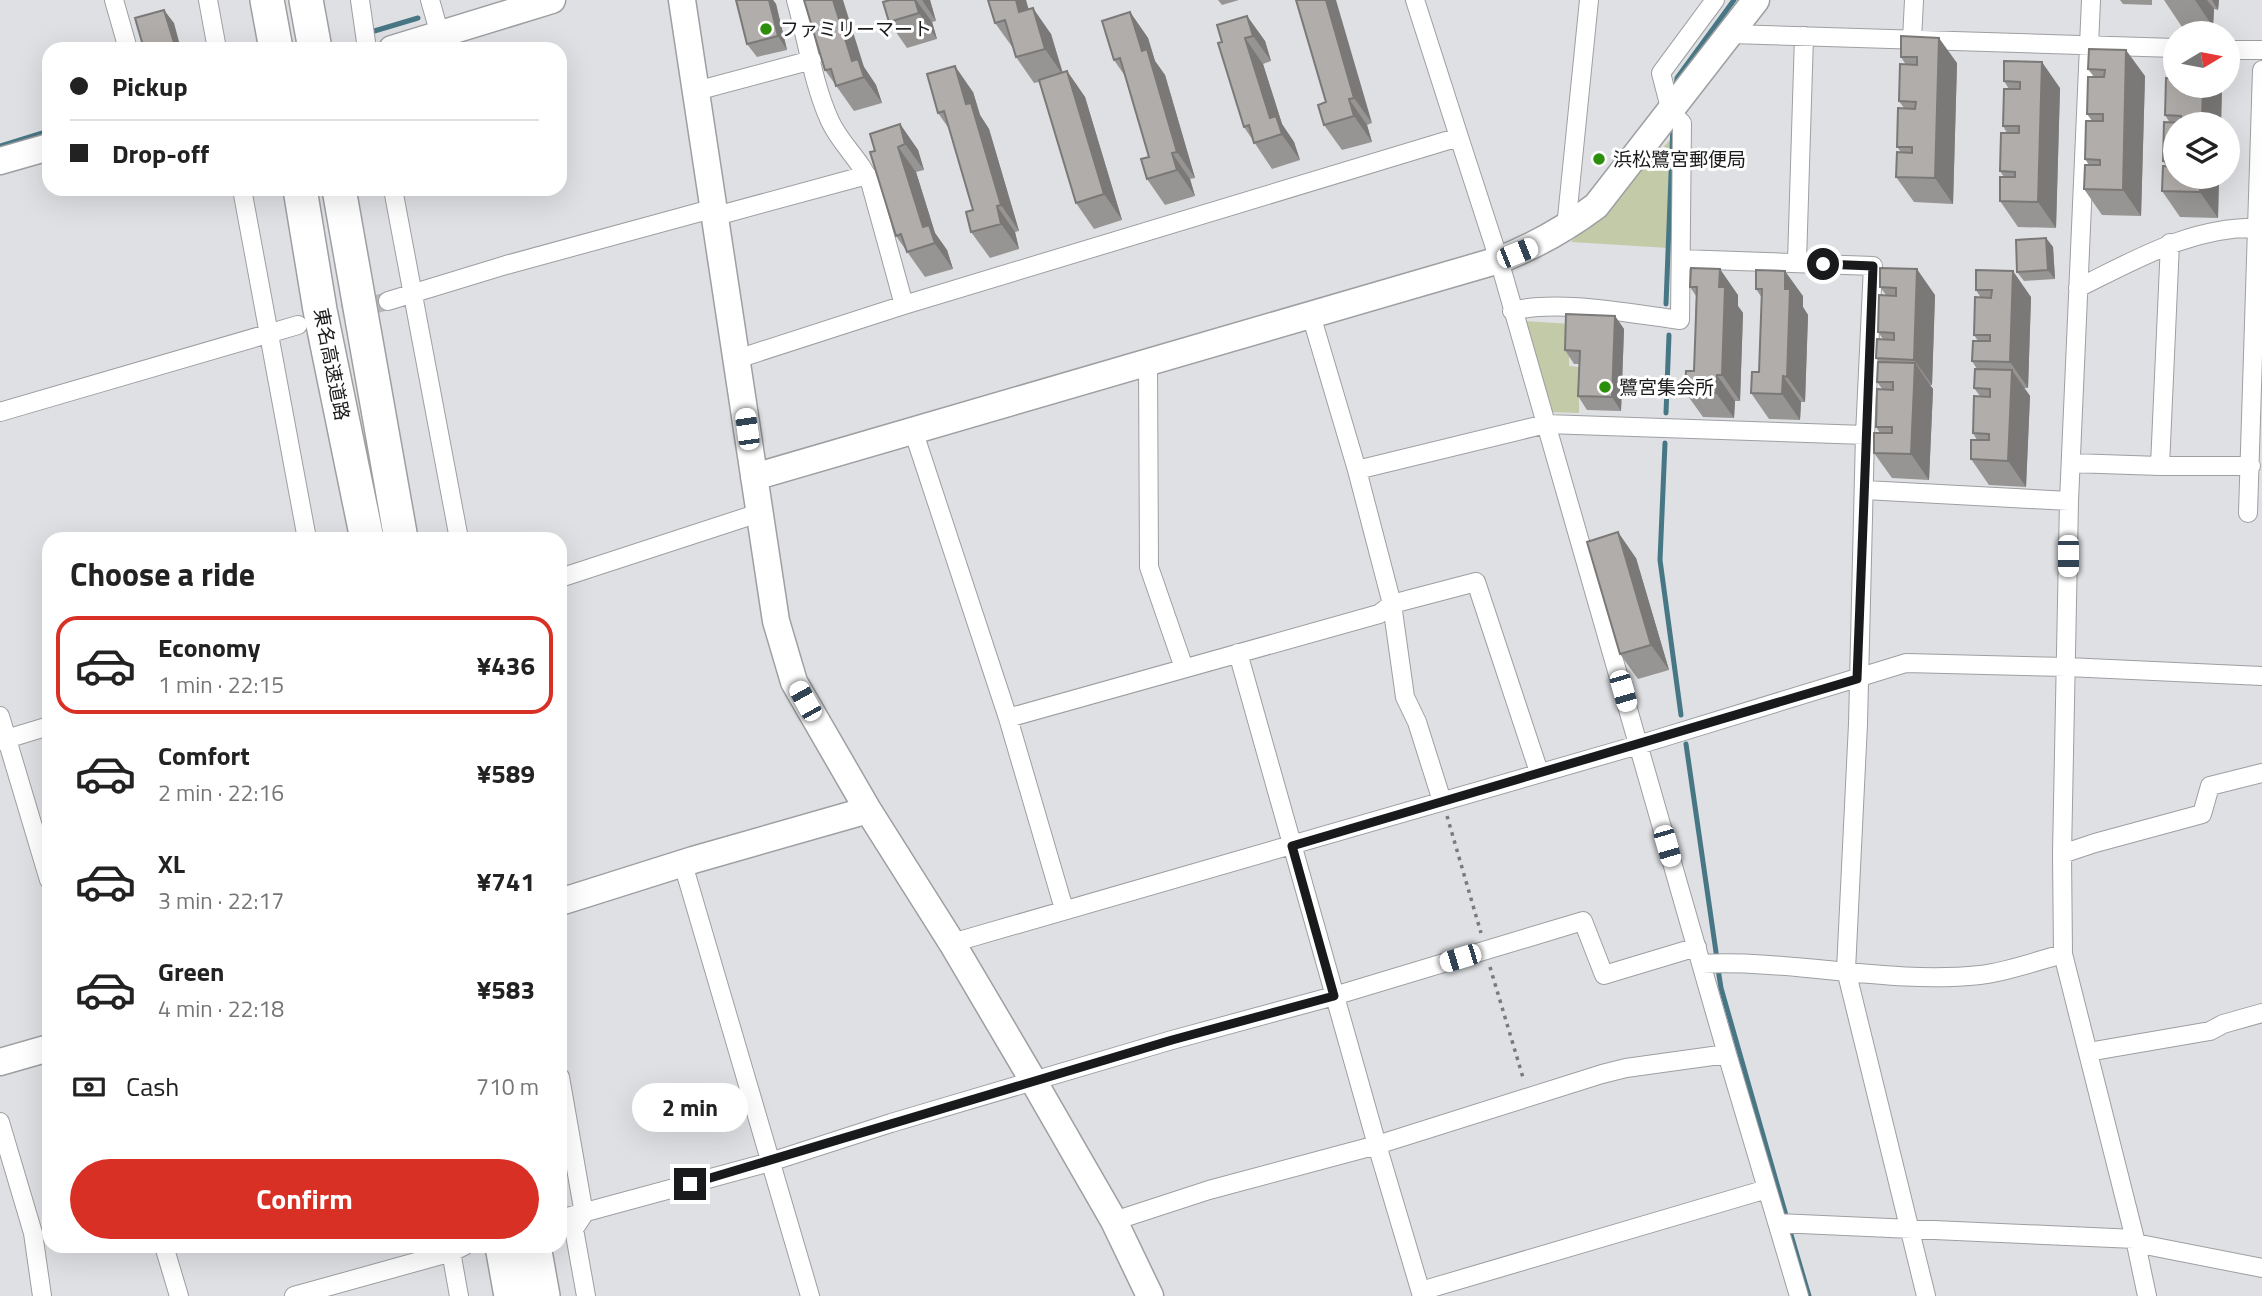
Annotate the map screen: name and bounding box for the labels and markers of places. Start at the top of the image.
place label: ファミリーマート [780,14,932,43]
marker: ファミリーマート [758,21,774,37]
place label: 浜松鷺宮郵便局 [1613,144,1746,173]
marker: 浜松鷺宮郵便局 [1591,151,1607,167]
place label: 鷺宮集会所 [1619,372,1714,401]
marker: 鷺宮集会所 [1597,379,1613,395]

